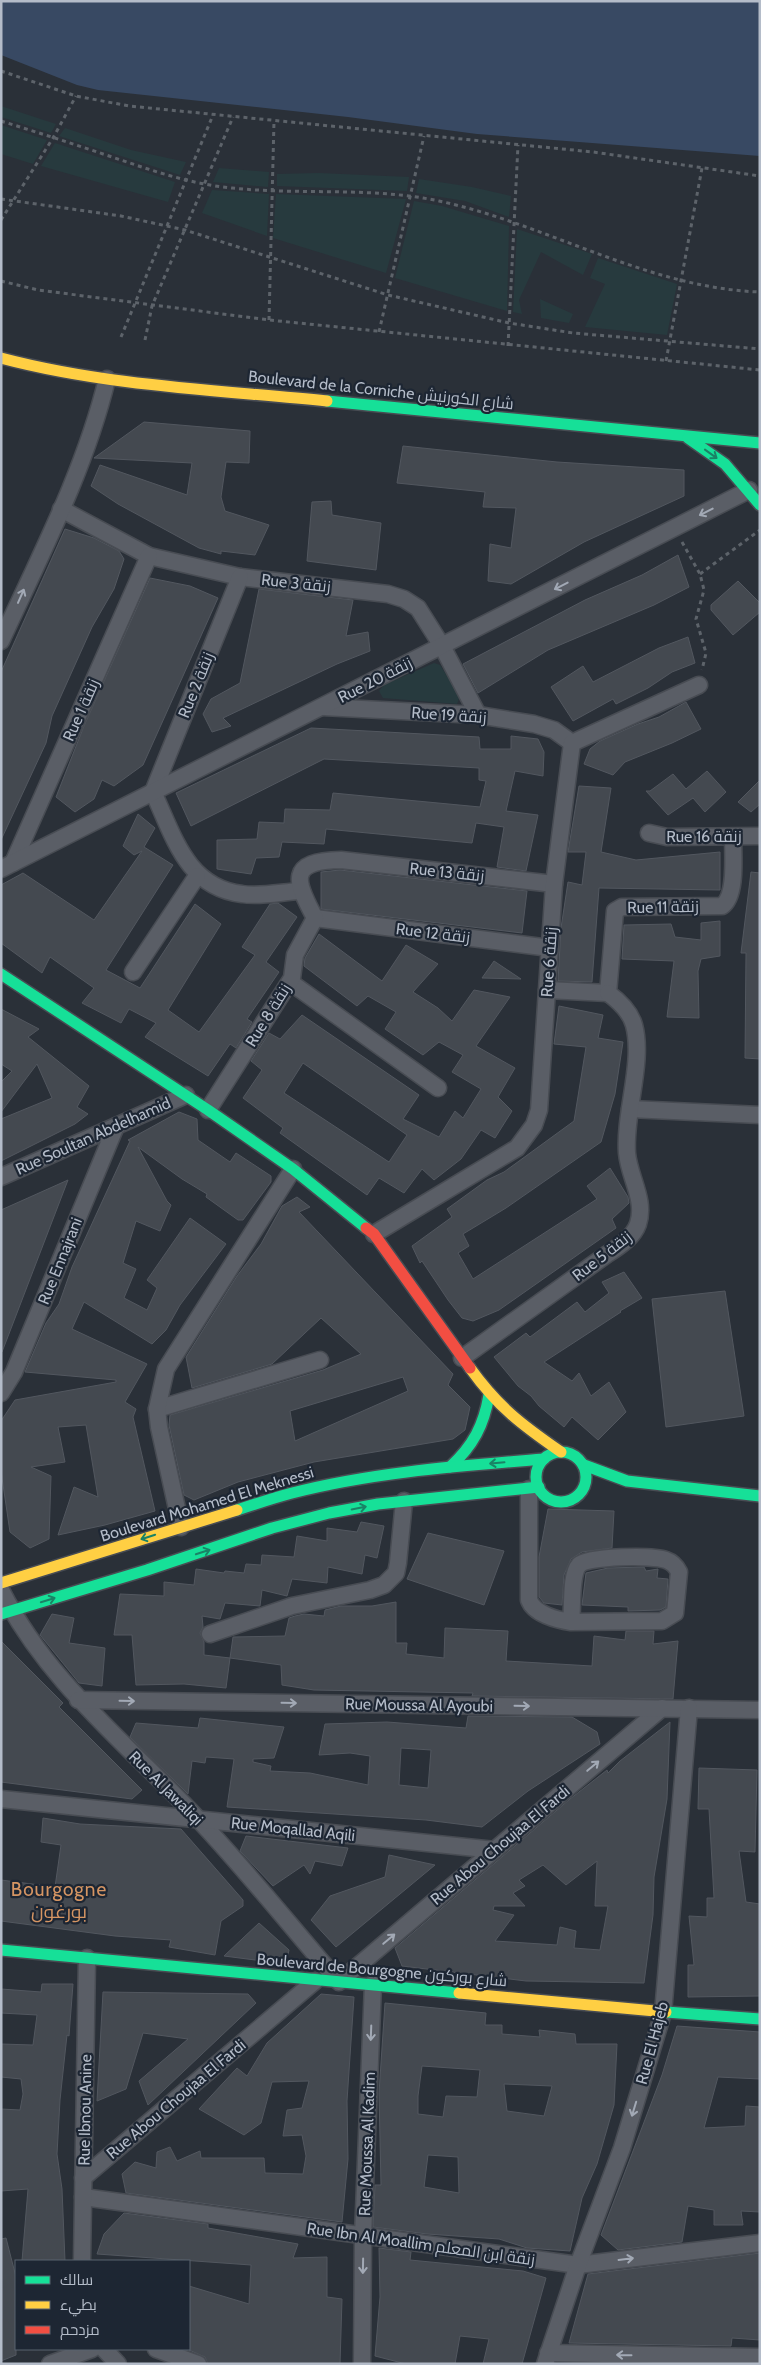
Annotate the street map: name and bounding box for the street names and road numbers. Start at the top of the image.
street label: Boulevard de la Corniche شارع الكورنيش [247,367,515,415]
street label: Rue 3 زنقة [260,570,332,596]
street label: Rue 2 زنقة [174,649,218,721]
street label: Rue 20 زنقة [335,653,415,707]
street label: Rue 1 زنقة [59,676,103,744]
street label: Rue 19 زنقة [411,703,487,727]
street label: Rue 16 زنقة [666,827,742,846]
street label: Rue 13 زنقة [409,859,485,885]
street label: Rue 11 زنقة [627,897,699,917]
street label: Rue 12 زنقة [395,919,471,947]
street label: Rue 6 زنقة [537,926,561,998]
street label: Rue 8 زنقة [241,980,295,1050]
street label: Rue Soultan Abdelhamid [13,1093,173,1179]
street label: Rue Ennajrani [34,1215,86,1307]
street label: Rue 5 زنقة [569,1227,635,1285]
street label: Boulevard Mohamed El Meknessi [98,1462,316,1546]
street label: Rue Moussa Al Ayoubi [345,1694,493,1716]
street label: Rue Al Jawaliqi [125,1747,207,1829]
street label: Rue Abou Choujaa El Fardi [427,1781,573,1909]
street label: Rue Moqallad Aqili [230,1813,356,1845]
street label: Boulevard de Bourgogne شارع بوركون [256,1950,508,1992]
street label: Rue El Hajeb [632,1999,672,2087]
street label: Rue Abou Choujaa El Fardi [103,2035,249,2163]
street label: Rue Ibnou Anine [75,2054,95,2166]
street label: Rue Moussa Al Kadim [355,2072,379,2216]
street label: Rue Ibn Al Moallim زنقة ابن المعلم [306,2219,536,2271]

